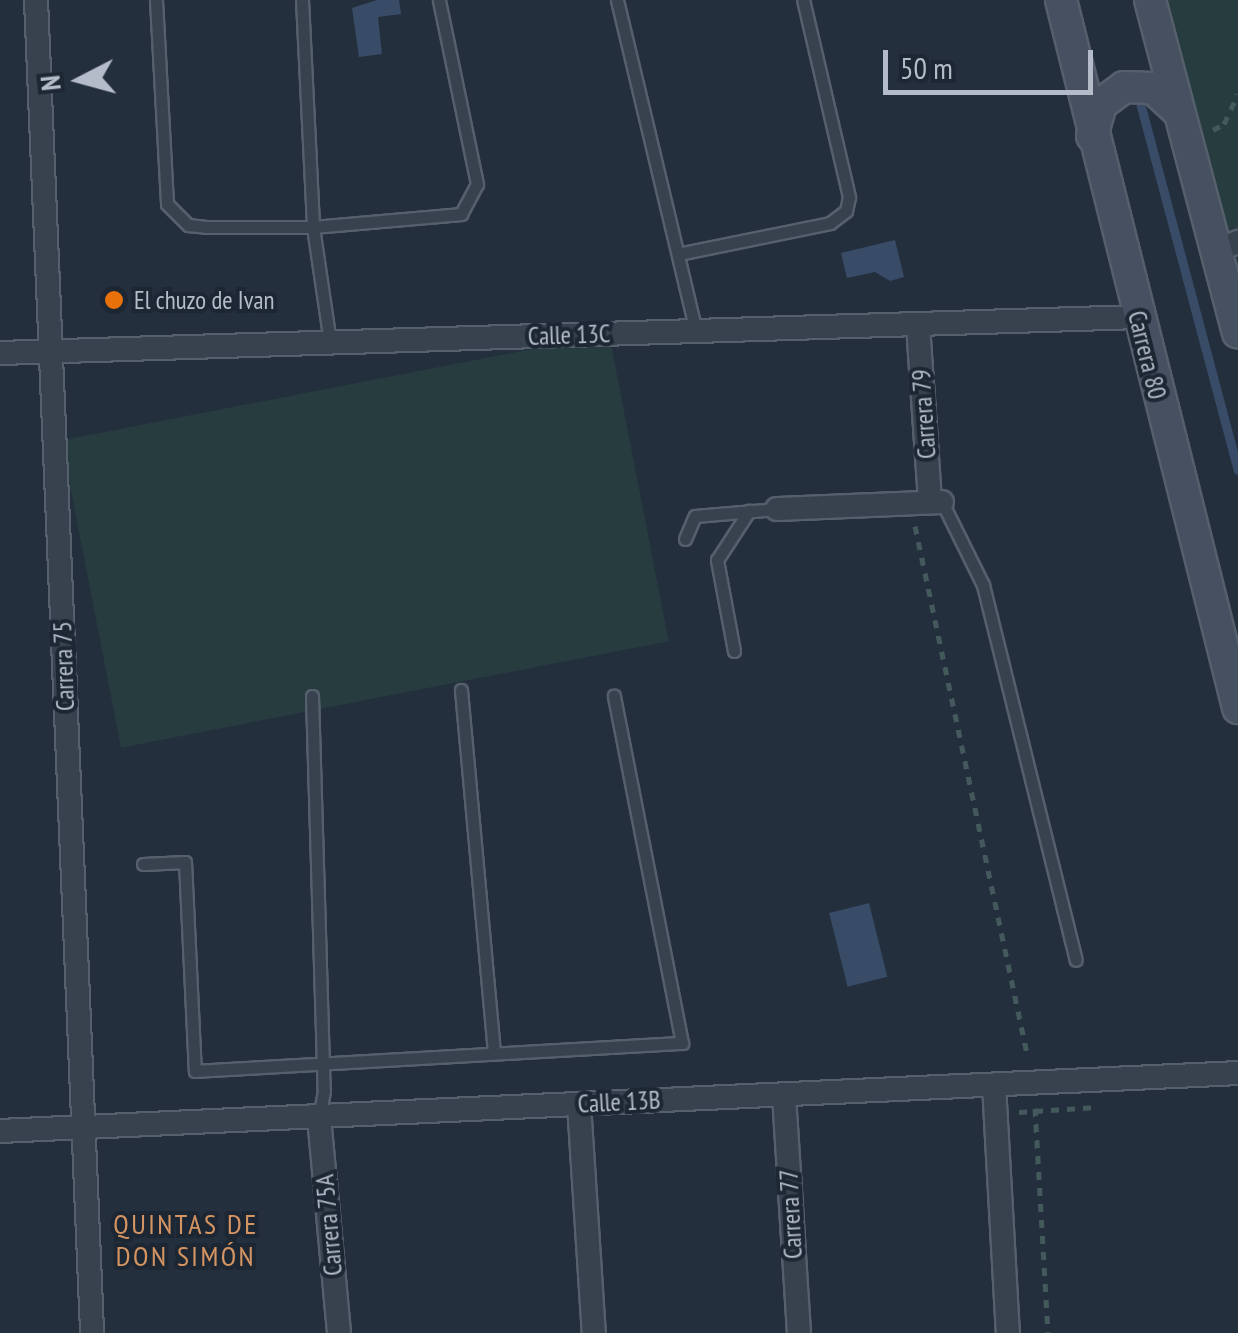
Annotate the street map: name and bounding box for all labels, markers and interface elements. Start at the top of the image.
north arrow [30,30,130,130]
scale bar [888,30,1098,92]
text: 50 m [900,48,953,87]
text: N [30,74,69,93]
place label: El chuzo de Ivan [134,285,274,315]
marker: El chuzo de Ivan [103,289,125,311]
street label: Carrera 80 [1122,308,1172,402]
street label: Calle 13C [527,319,611,351]
street label: Carrera 79 [906,368,942,460]
street label: Carrera 75 [47,621,81,711]
street label: Calle 13B [577,1085,661,1119]
street label: Carrera 77 [774,1168,808,1260]
street label: Carrera 75A [310,1173,348,1277]
district label: QUINTAS DE DON SIMÓN [113,1207,259,1273]

